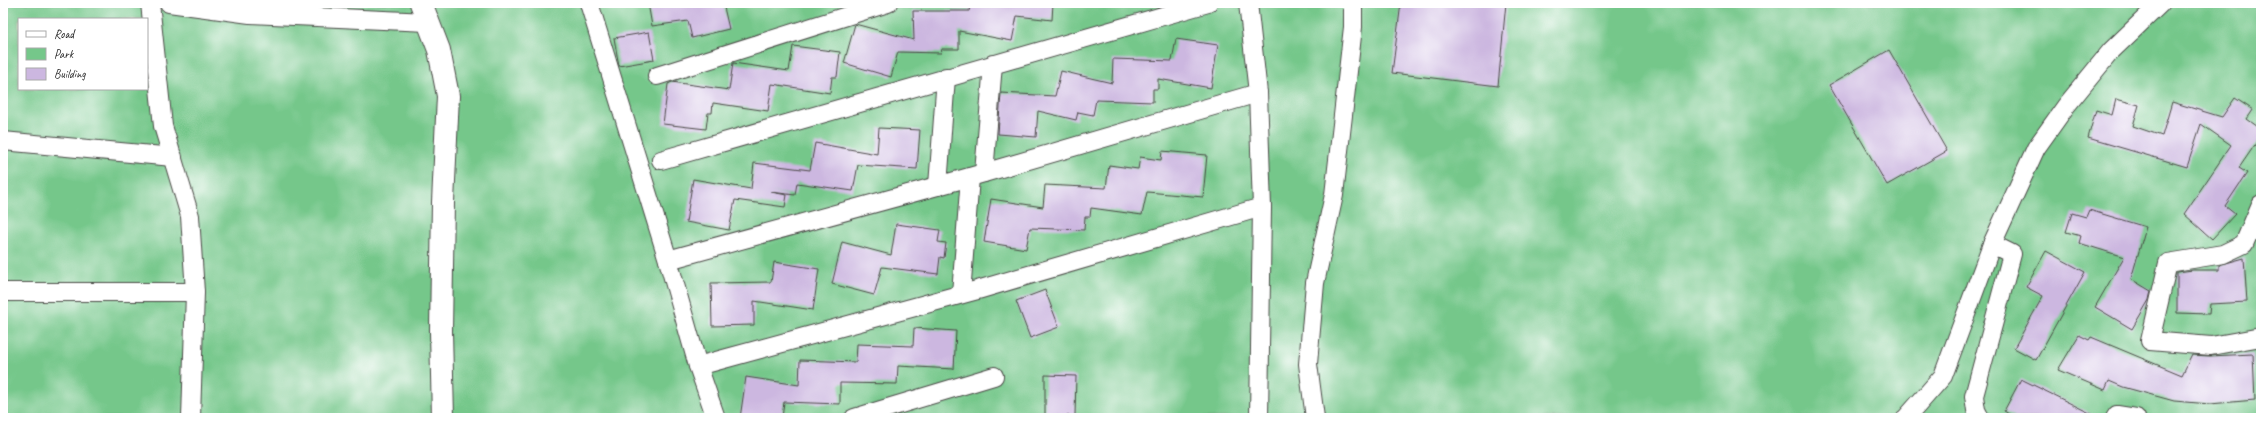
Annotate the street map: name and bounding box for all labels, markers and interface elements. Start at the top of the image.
legend [18,18,148,90]
text: Road [54,26,76,42]
text: Park [54,46,75,62]
text: Building [54,66,86,82]

